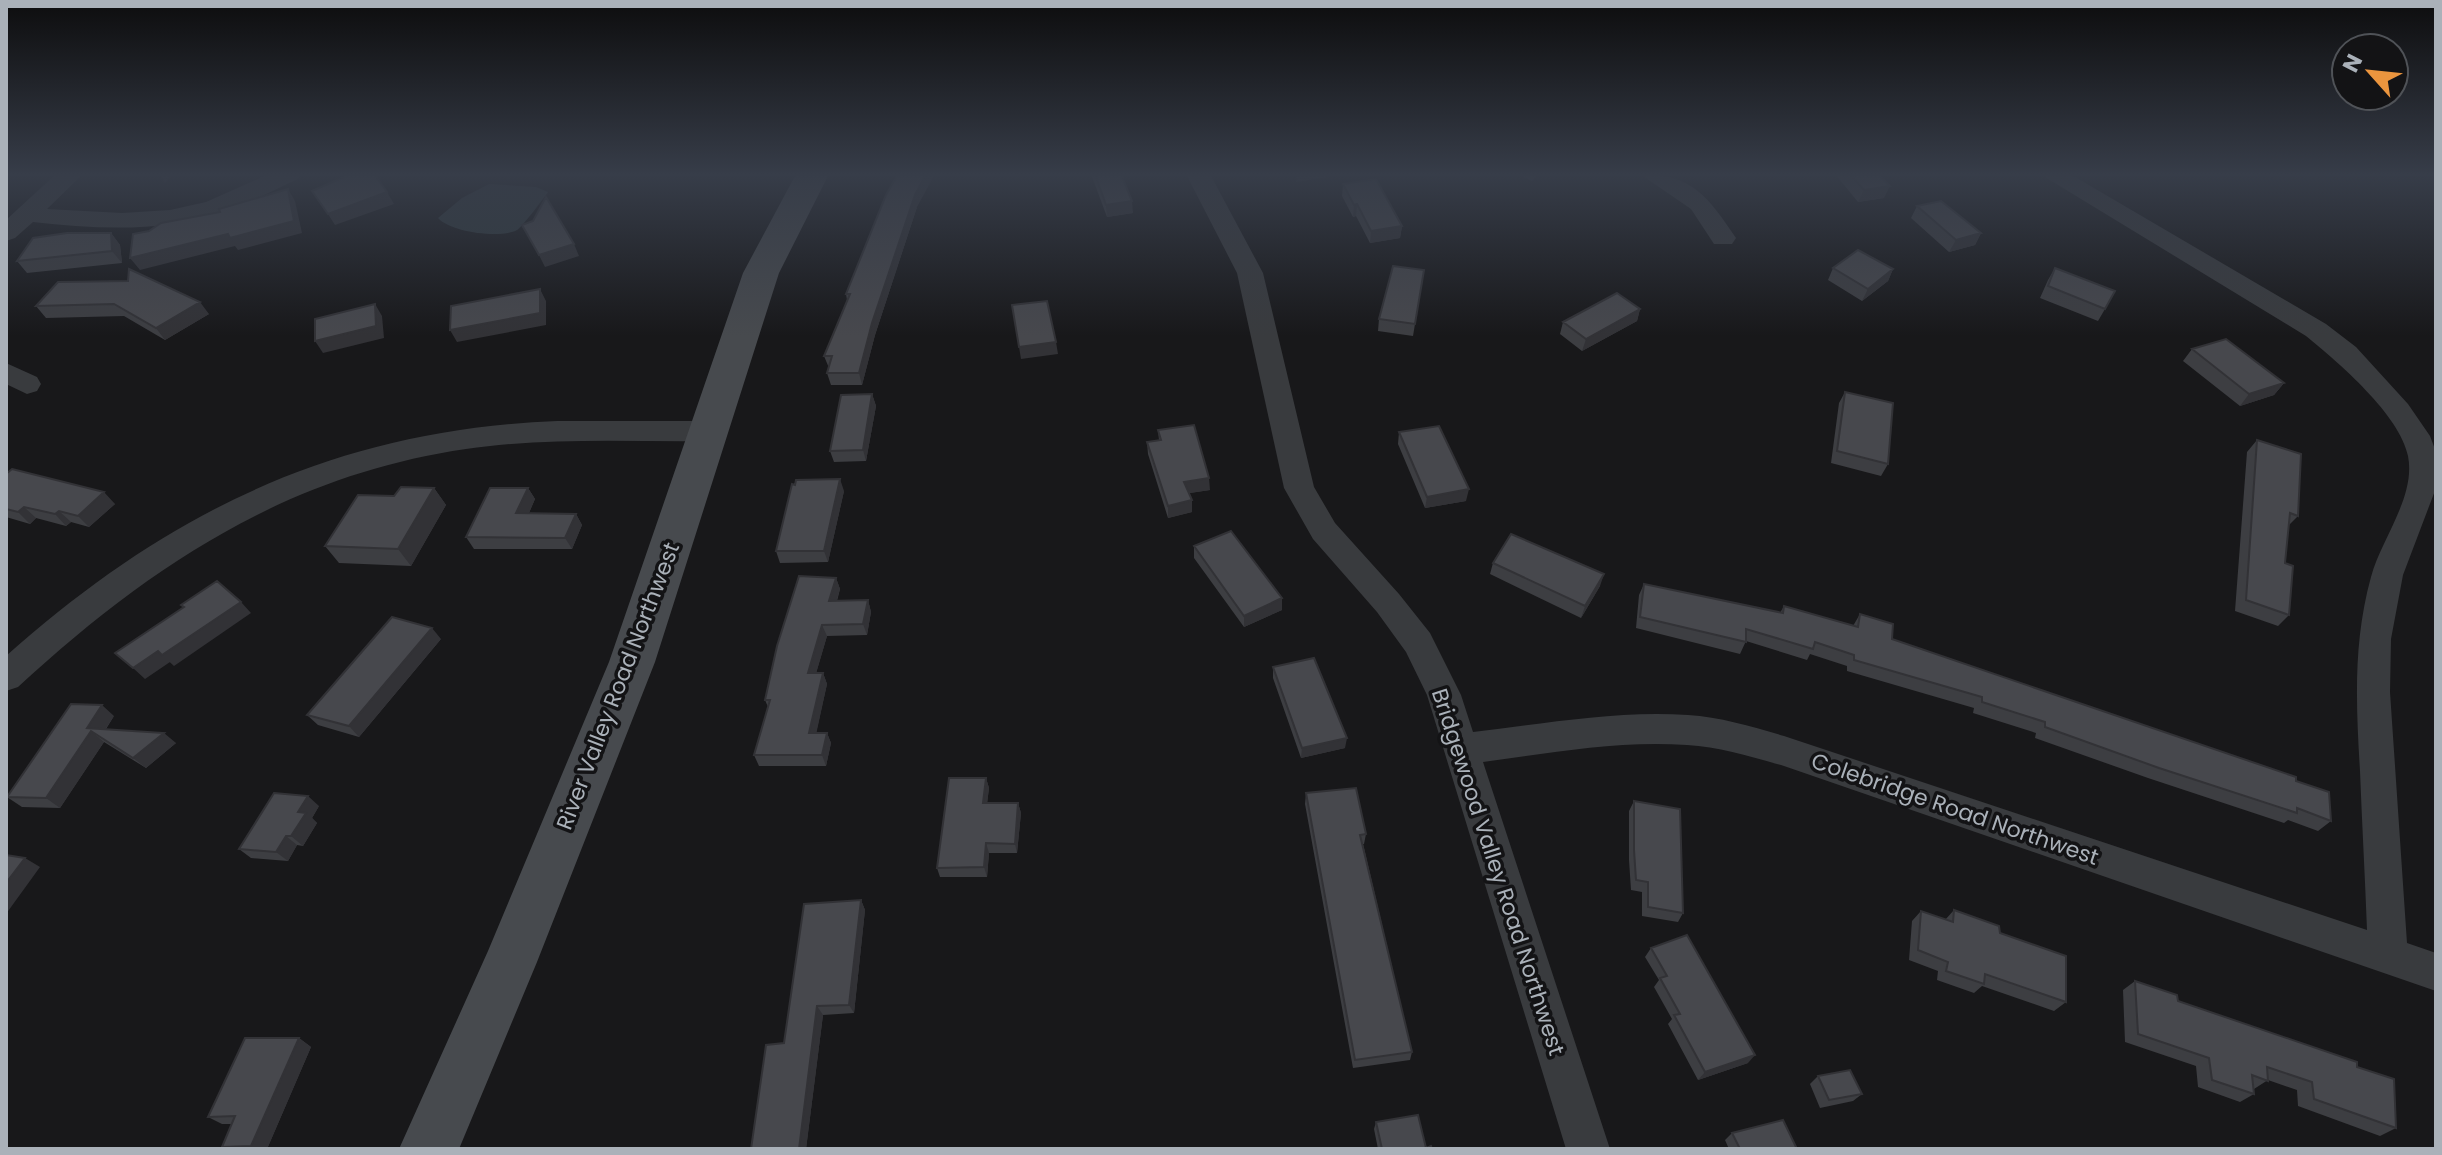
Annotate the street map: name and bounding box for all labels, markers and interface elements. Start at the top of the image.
north arrow [2330,32,2410,112]
text: N [2335,49,2370,78]
street label: River Valley Road Northwest [549,538,687,834]
street label: Bridgewood Valley Road Northwest [1424,685,1572,1059]
street label: Colebridge Road Northwest [1807,745,2103,873]

